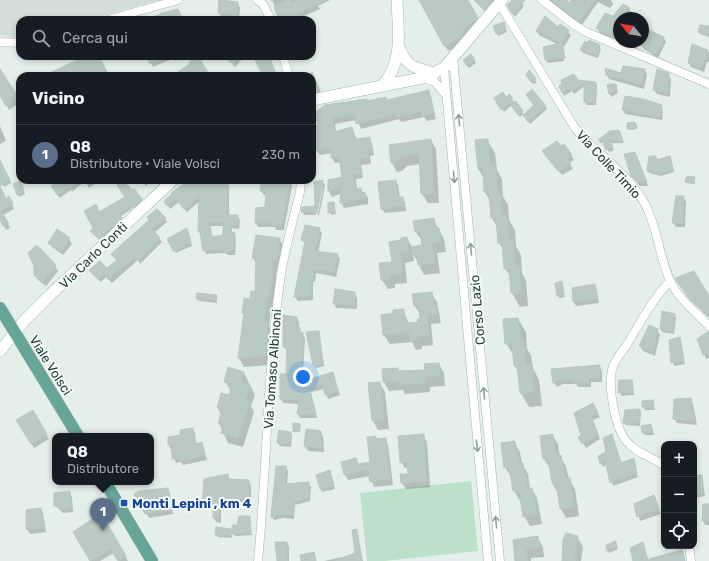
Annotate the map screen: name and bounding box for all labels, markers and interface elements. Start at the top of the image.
north arrow [613,12,649,48]
search box [16,16,316,60]
icon: search [30,27,52,49]
text: Cerca qui [62,29,128,47]
text: Vicino [32,88,85,108]
one-way arrow [455,114,463,127]
street label: Via Colle Timio [573,127,644,201]
text: Q8 [70,138,91,156]
text: 1 [42,147,48,162]
text: 230 m [262,147,300,162]
text: Distributore · Viale Volsci [70,156,220,171]
one-way arrow [450,170,457,183]
street label: Via Carlo Conti [56,219,130,292]
one-way arrow [467,243,475,256]
street label: Corso Lazio [467,274,488,346]
street label: Via Tomaso Albinoni [261,309,284,430]
street label: Viale Volsci [26,333,75,398]
your location [293,367,313,387]
one-way arrow [481,387,488,400]
popup [52,433,154,485]
one-way arrow [474,439,481,452]
map controls [661,441,697,549]
button: + [661,441,697,477]
text: Q8 [67,443,88,461]
text: Distributore [67,461,139,476]
button: − [661,477,697,513]
place label: Monti Lepini , km 4 [132,496,251,511]
pin: 1 [90,498,116,531]
marker: Monti Lepini , km 4 [119,498,129,508]
button: locate [661,513,697,549]
one-way arrow [493,516,500,529]

